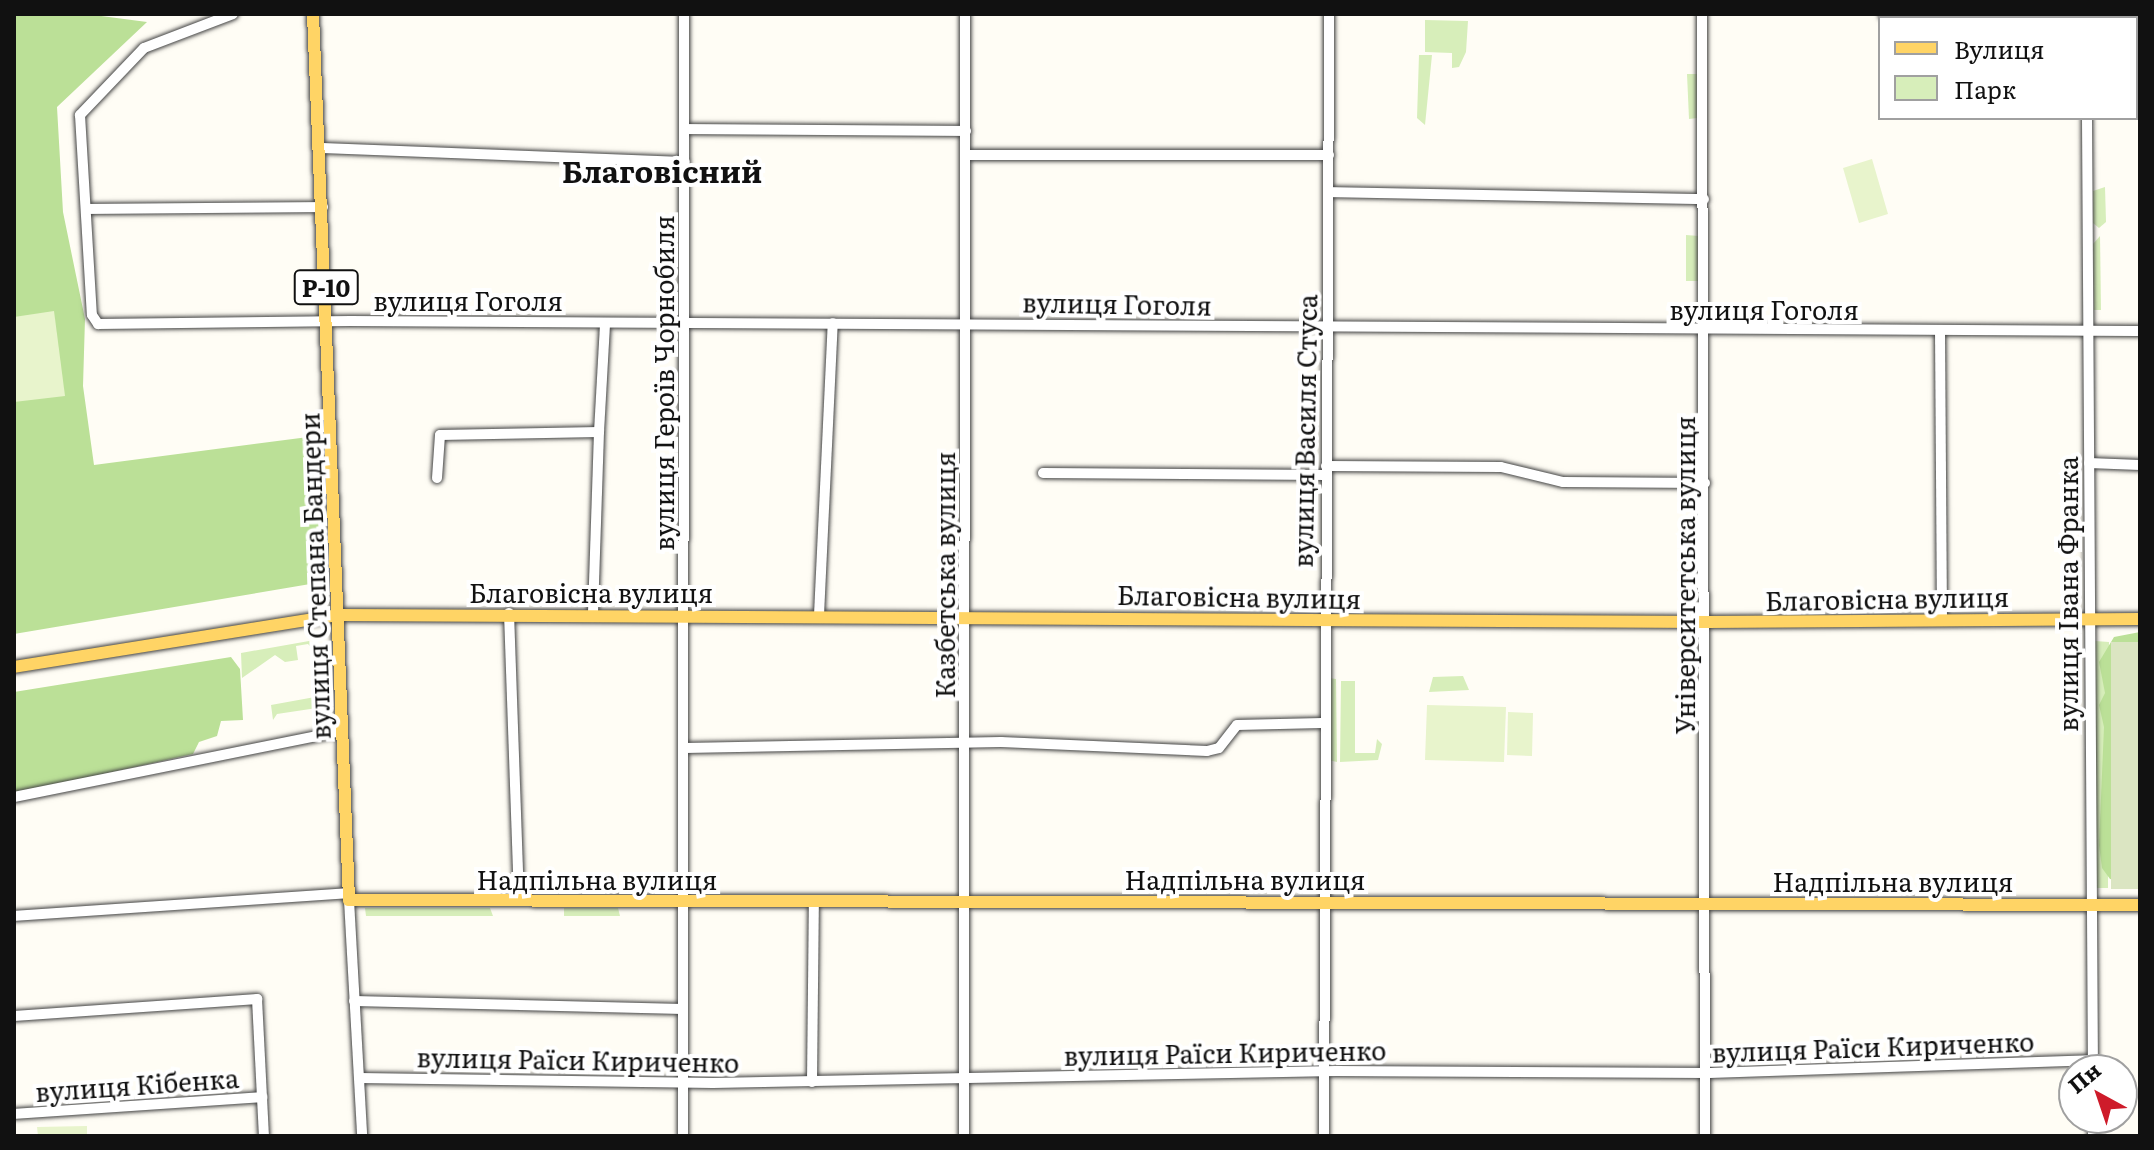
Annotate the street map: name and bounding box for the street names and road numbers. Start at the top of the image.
street label: вулиця Героїв Чорнобиля [647,215,679,551]
road number: Р-10 [292,267,360,307]
street label: вулиця Гоголя [373,284,563,316]
street label: вулиця Гоголя [1022,286,1212,320]
street label: вулиця Гоголя [1669,293,1859,325]
street label: вулиця Василя Стуса [1286,294,1322,568]
street label: вулиця Степана Бандери [293,412,335,740]
street label: Університетська вулиця [1668,416,1700,734]
street label: Казбетська вулиця [928,452,960,698]
street label: вулиця Івана Франка [2051,456,2083,732]
street label: Благовісна вулиця [469,576,713,608]
street label: Благовісна вулиця [1117,578,1361,614]
street label: Благовісна вулиця [1765,580,2009,616]
street label: Надпільна вулиця [477,863,717,895]
street label: Надпільна вулиця [1125,863,1365,895]
street label: Надпільна вулиця [1773,865,2013,897]
street label: вулиця Раїси Кириченко [1711,1025,2035,1067]
street label: вулиця Раїси Кириченко [1063,1034,1387,1070]
street label: вулиця Раїси Кириченко [416,1041,740,1077]
street label: вулиця Кібенка [34,1061,240,1107]

